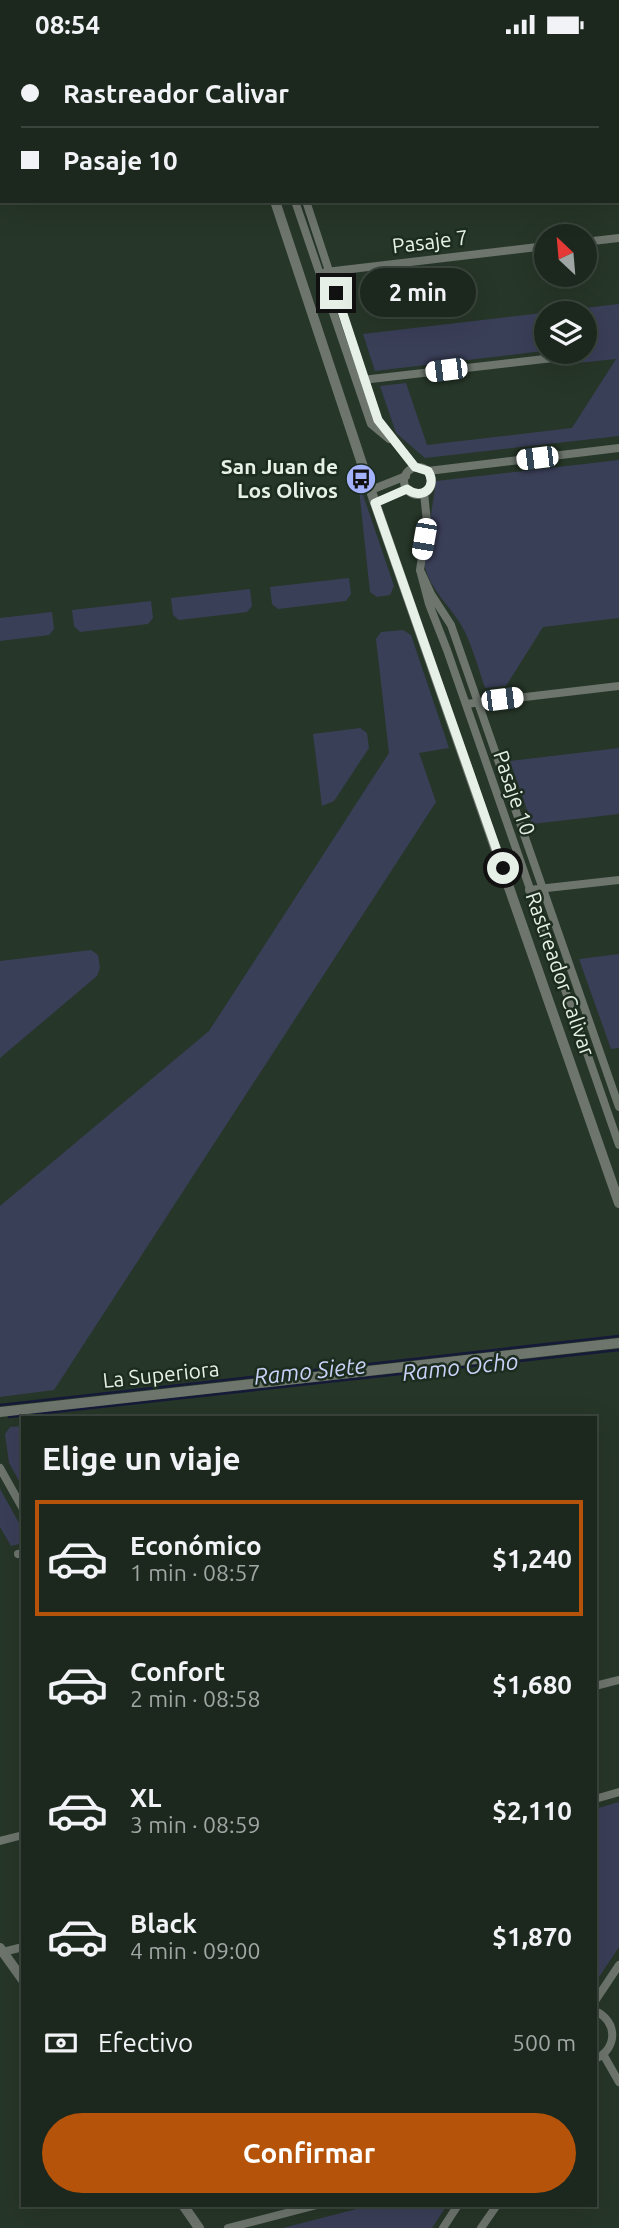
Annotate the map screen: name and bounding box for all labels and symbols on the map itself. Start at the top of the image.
street label: Pasaje 7 [390,224,469,258]
north arrow [534,224,597,287]
callout: 2 min [360,268,476,317]
route end [320,277,352,309]
car [424,357,469,383]
car [515,445,560,471]
place label: San Juan de Los Olivos [221,454,338,502]
bus stop icon: San Juan de Los Olivos [344,462,378,496]
car [411,516,438,562]
car [480,686,525,712]
street label: Pasaje 10 [489,747,541,838]
route start [487,852,519,884]
street label: Rastreador Calivar [522,888,600,1059]
water label: Ramo Ocho [401,1348,519,1385]
water label: Ramo Siete [253,1352,368,1389]
street label: La Superiora [101,1356,220,1392]

